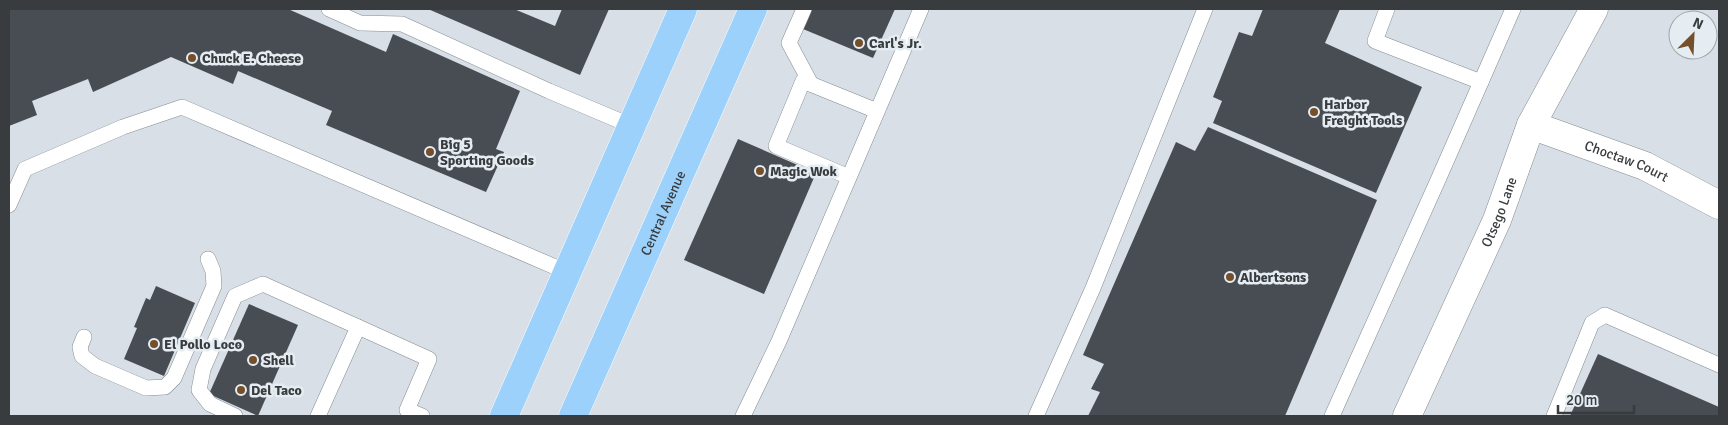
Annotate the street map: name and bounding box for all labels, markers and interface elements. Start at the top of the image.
north arrow [1668,10,1718,60]
text: N [1690,14,1706,33]
place label: Carl's Jr. [869,35,922,52]
marker: Carl's Jr. [853,37,865,49]
place label: Chuck E. Cheese [202,50,301,67]
marker: Chuck E. Cheese [186,52,198,64]
place label: Harbor Freight Tools [1324,96,1402,129]
marker: Harbor Freight Tools [1308,106,1320,118]
place label: Big 5 Sporting Goods [440,136,534,169]
street label: Choctaw Court [1582,137,1671,186]
marker: Big 5 Sporting Goods [424,146,436,158]
place label: Magic Wok [770,163,838,180]
marker: Magic Wok [754,165,766,177]
street label: Central Avenue [637,168,689,258]
street label: Otsego Lane [1478,175,1521,250]
place label: Albertsons [1240,269,1306,286]
marker: Albertsons [1224,271,1236,283]
place label: El Pollo Loco [164,336,242,353]
marker: El Pollo Loco [148,338,160,350]
place label: Shell [263,352,295,369]
marker: Shell [247,354,259,366]
place label: Del Taco [251,382,302,399]
scale bar [1558,382,1634,414]
marker: Del Taco [235,384,247,396]
text: 20 m [1566,391,1597,409]

